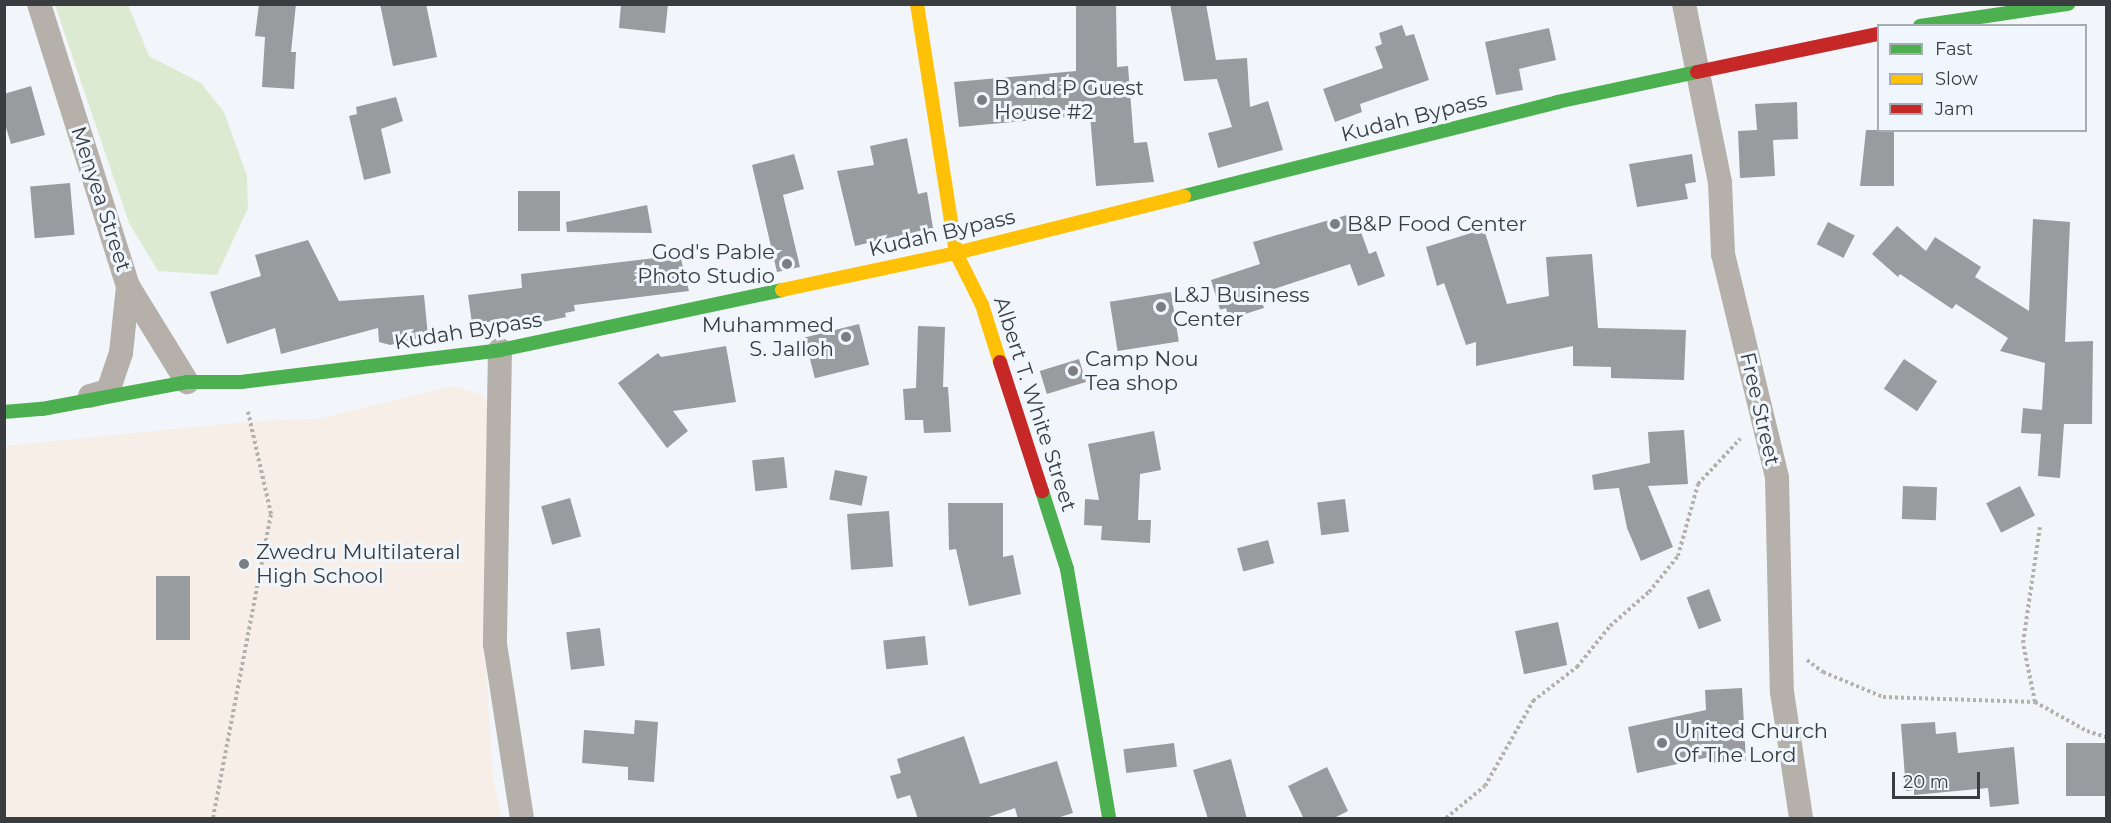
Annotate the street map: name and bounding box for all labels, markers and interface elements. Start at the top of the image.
legend [1877,24,2087,132]
text: Fast [1935,38,1973,60]
text: Slow [1935,68,1978,90]
place label: B and P Guest House #2 [994,75,1144,125]
street label: Kudah Bypass [1339,87,1489,147]
marker: B and P Guest House #2 [975,93,989,107]
text: Jam [1935,98,1974,120]
street label: Menyea Street [66,123,136,275]
street label: Kudah Bypass [866,204,1018,262]
place label: B&P Food Center [1347,211,1527,237]
marker: B&P Food Center [1328,217,1342,231]
place label: God's Pable Photo Studio [637,239,775,289]
marker: God's Pable Photo Studio [780,257,794,271]
place label: L&J Business Center [1173,282,1309,332]
street label: Albert T. White Street [988,294,1082,514]
marker: L&J Business Center [1154,300,1168,314]
street label: Kudah Bypass [392,307,544,355]
place label: Muhammed S. Jalloh [702,312,834,362]
marker: Muhammed S. Jalloh [839,330,853,344]
place label: Camp Nou Tea shop [1085,346,1198,396]
street label: Free Street [1735,350,1785,468]
marker: Camp Nou Tea shop [1066,364,1080,378]
place label: Zwedru Multilateral High School [256,539,461,589]
marker: Zwedru Multilateral High School [237,557,251,571]
place label: United Church Of The Lord [1674,718,1828,768]
marker: United Church Of The Lord [1655,736,1669,750]
scale bar [1895,760,1984,798]
text: 20 m [1903,771,1949,793]

